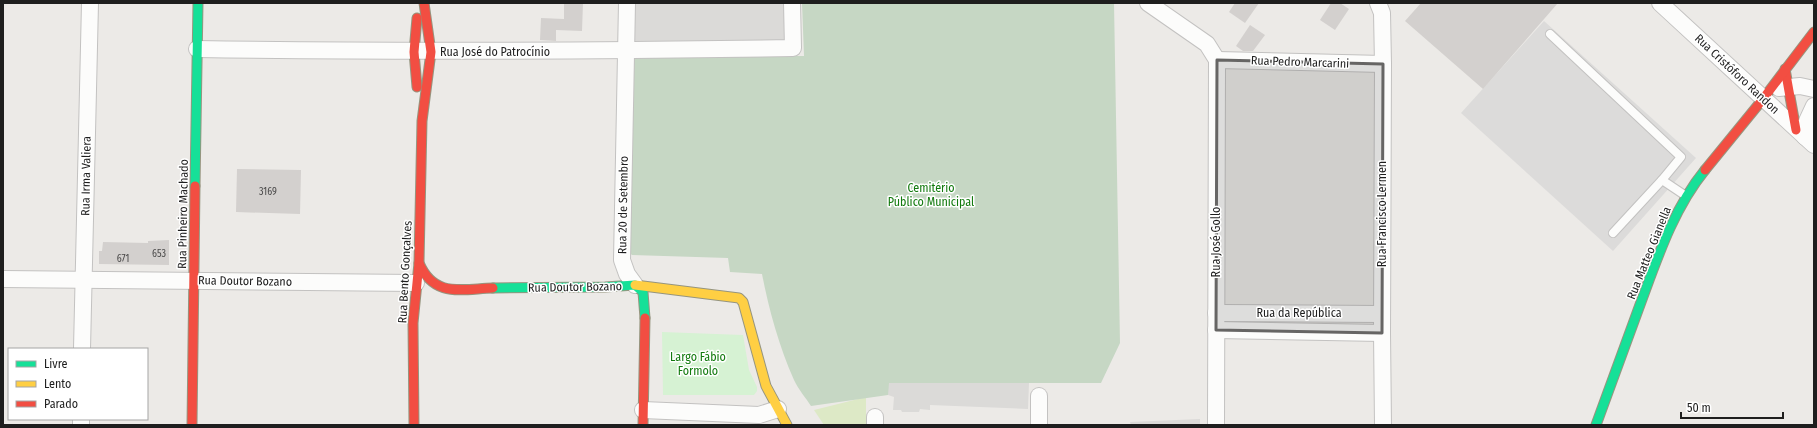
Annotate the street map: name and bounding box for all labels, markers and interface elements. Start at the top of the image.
street label: Rua Cristóforo Randon [1692,31,1782,117]
street label: Rua José do Patrocínio [440,45,550,59]
street label: Rua Pedro Marcarini [1251,53,1349,71]
street label: Rua Irma Valiera [78,136,94,216]
street label: Rua 20 de Setembro [615,156,631,254]
street label: Rua Pinheiro Machado [175,159,191,269]
street label: Rua Francisco Lermen [1375,161,1389,267]
park label: Cemitério Público Municipal [888,181,974,209]
house number: 3169 [259,186,277,198]
street label: Rua Matteo Gianella [1624,204,1674,301]
street label: Rua José Gollo [1209,207,1223,277]
street label: Rua Bento Gonçalves [395,220,415,324]
house number: 653 [152,248,166,260]
house number: 671 [117,253,129,265]
street label: Rua Doutor Bozano [198,273,292,289]
street label: Rua Doutor Bozano [528,279,622,295]
street label: Rua da República [1256,306,1342,320]
legend [8,348,148,420]
park label: Largo Fábio Formolo [670,350,726,378]
text: Livre [44,357,68,371]
text: Lento [44,377,71,391]
scale bar [1681,394,1783,420]
text: Parado [44,397,78,411]
text: 50 m [1687,401,1711,415]

